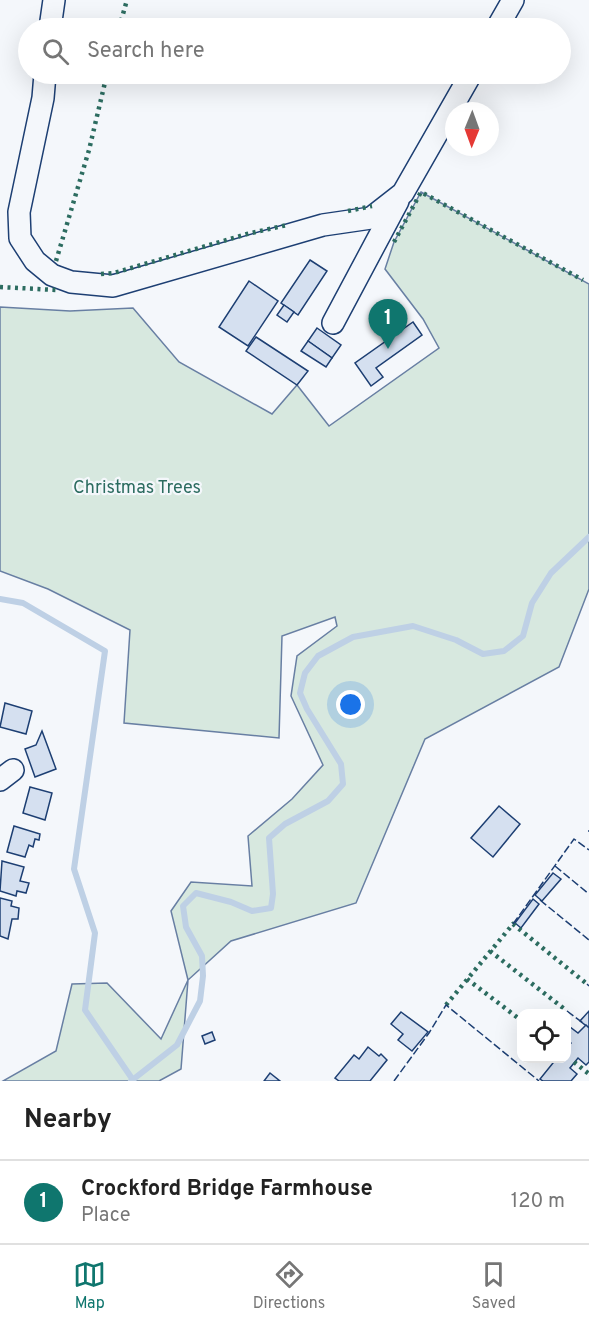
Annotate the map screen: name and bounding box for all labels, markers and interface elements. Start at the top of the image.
search box [18,18,571,84]
icon: search [39,35,72,68]
text: Search here [87,38,205,65]
north arrow [445,102,499,156]
pin: 1 [368,300,408,349]
park label: Christmas Trees [73,477,201,500]
your location [336,690,365,719]
map controls [517,1009,571,1063]
button: locate [517,1009,571,1063]
text: Nearby [24,1104,112,1137]
text: Crockford Bridge Farmhouse [81,1176,373,1203]
text: 1 [40,1189,48,1215]
text: 120 m [511,1189,565,1215]
text: Place [81,1203,131,1229]
tab: Map [73,1258,106,1314]
tab: Directions [253,1258,325,1314]
tab: Saved [472,1258,516,1314]

